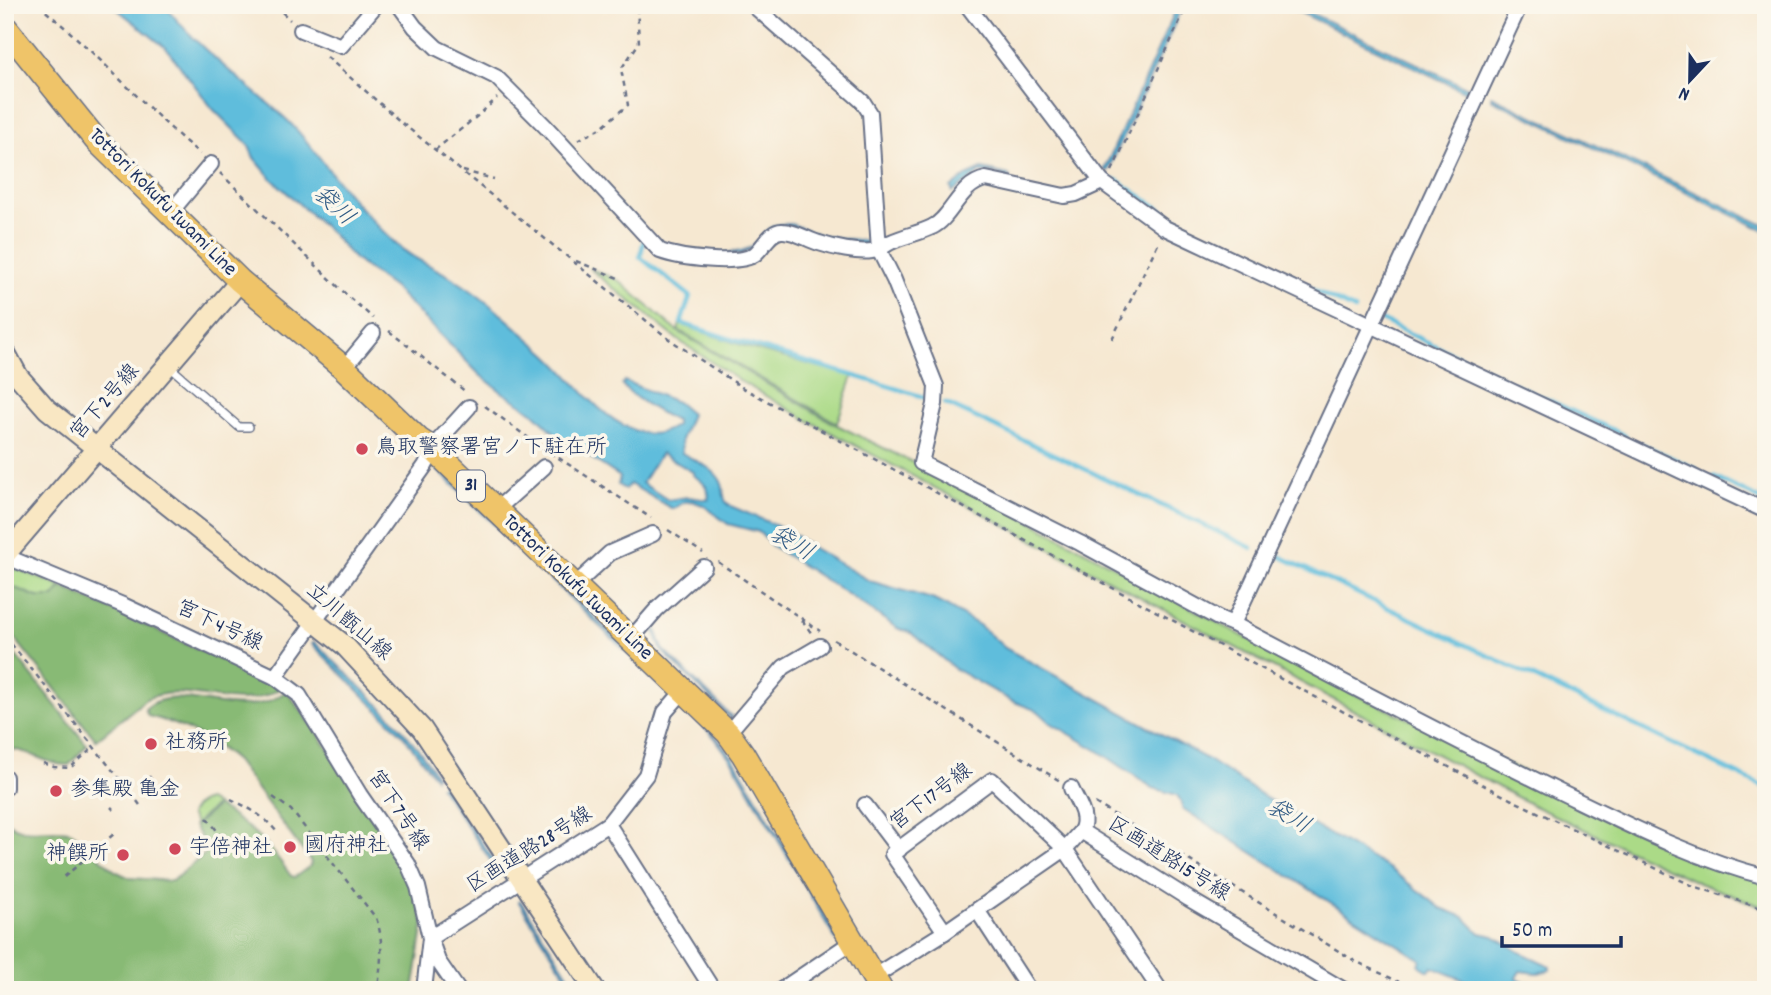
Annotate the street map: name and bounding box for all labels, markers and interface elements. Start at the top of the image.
north arrow [1656,46,1726,116]
text: N [1676,78,1694,107]
street label: Tottori Kokufu Iwami Line [81,122,243,284]
water label: 袋川 [305,179,361,235]
street label: 宮下2号線 [64,358,148,448]
place label: 鳥取警察署宮ノ下駐在所 [376,434,607,464]
marker: 鳥取警察署宮ノ下駐在所 [354,441,370,457]
road number: 31 [457,471,485,502]
street label: Tottori Kokufu Iwami Line [495,508,659,668]
water label: 袋川 [763,519,819,571]
street label: 立川甑山線 [299,577,397,669]
street label: 宮下4号線 [171,594,267,660]
place label: 社務所 [165,729,228,759]
marker: 社務所 [143,736,159,752]
street label: 宮下17号線 [884,757,980,839]
street label: 宮下7号線 [359,764,435,858]
place label: 参集殿 亀金 [70,776,180,806]
marker: 参集殿 亀金 [48,783,64,799]
water label: 袋川 [1260,792,1316,844]
street label: 区画道路28号線 [461,800,599,902]
street label: 区画道路15号線 [1101,810,1235,910]
place label: 國府神社 [304,832,388,862]
place label: 宇倍神社 [189,834,273,864]
marker: 國府神社 [282,839,298,855]
place label: 神饌所 [46,840,109,870]
marker: 宇倍神社 [167,841,183,857]
marker: 神饌所 [115,847,131,863]
scale bar [1502,904,1620,948]
text: 50 m [1512,917,1552,947]

